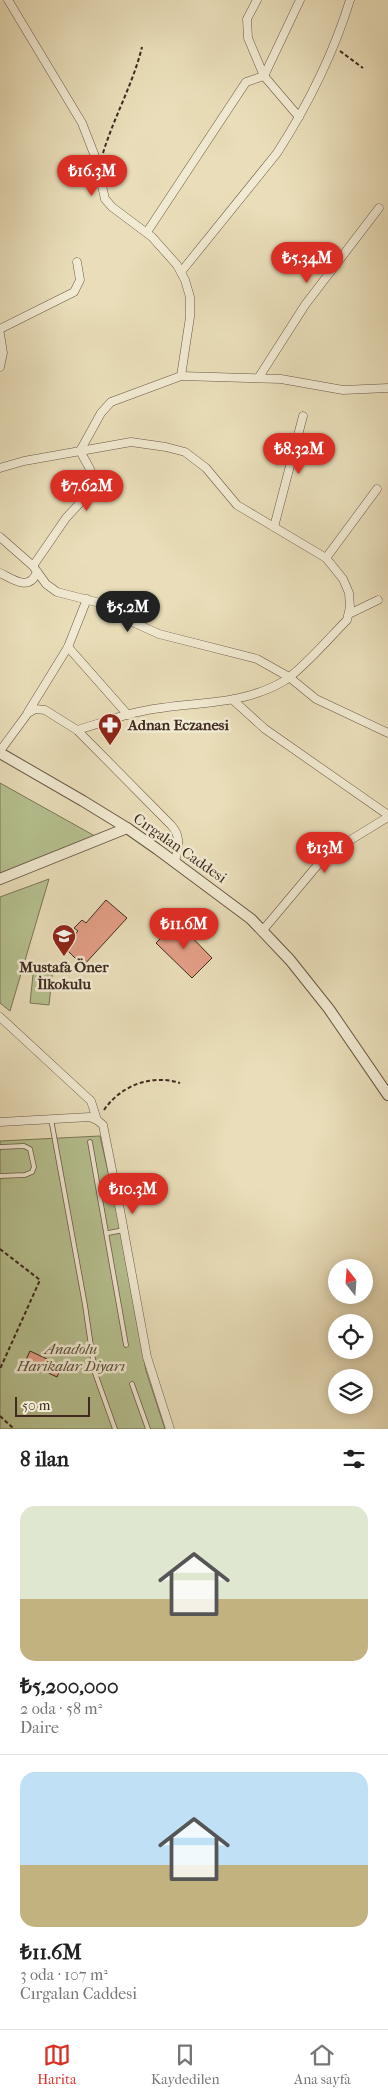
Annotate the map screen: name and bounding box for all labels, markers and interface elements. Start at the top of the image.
pin: ₺16.3M [51,154,133,197]
text: ₺16.3M [68,161,116,180]
pin: ₺5.34M [266,242,348,284]
text: ₺5.34M [282,248,332,267]
pin: ₺8.32M [258,432,340,475]
text: ₺8.32M [274,439,324,458]
pin: ₺7.62M [46,470,128,512]
text: ₺7.62M [61,476,113,495]
pin: ₺5.2M [93,590,163,633]
text: ₺5.2M [107,597,149,616]
pharmacy icon: Adnan Eczanesi [97,712,123,746]
place label: Adnan Eczanesi [127,716,229,734]
street label: Cırgalan Caddesi [130,809,231,887]
pin: ₺13M [295,832,355,874]
text: ₺13M [307,838,343,857]
pin: ₺11.6M [143,908,225,950]
text: ₺11.6M [161,914,207,933]
school or university icon: Mustafa Öner İlkokulu [51,923,77,957]
place label: Mustafa Öner İlkokulu [18,958,109,993]
pin: ₺10.3M [92,1172,174,1215]
text: ₺10.3M [109,1179,157,1198]
north arrow [328,1259,372,1304]
map controls [328,1259,373,1414]
button: locate [328,1314,373,1359]
park label: Anadolu Harikalar Diyarı [16,1340,125,1375]
button: layers [328,1369,373,1414]
scale bar [15,1394,90,1417]
text: 50 m [22,1397,50,1414]
icon: filters [340,1445,368,1473]
text: 8 ilan [20,1447,69,1471]
icon: home [149,1539,239,1629]
text: ₺5,200,000 [20,1674,119,1698]
text: 2 oda · 58 m² [20,1699,102,1718]
text: Daire [20,1718,59,1737]
icon: home [149,1804,239,1894]
text: ₺11.6M [20,1940,82,1964]
text: 3 oda · 107 m² [20,1965,108,1984]
text: Cırgalan Caddesi [20,1984,137,2003]
tab: Harita [37,2041,76,2088]
tab: Kaydedilen [151,2041,220,2088]
tab: Ana sayfa [294,2041,351,2088]

